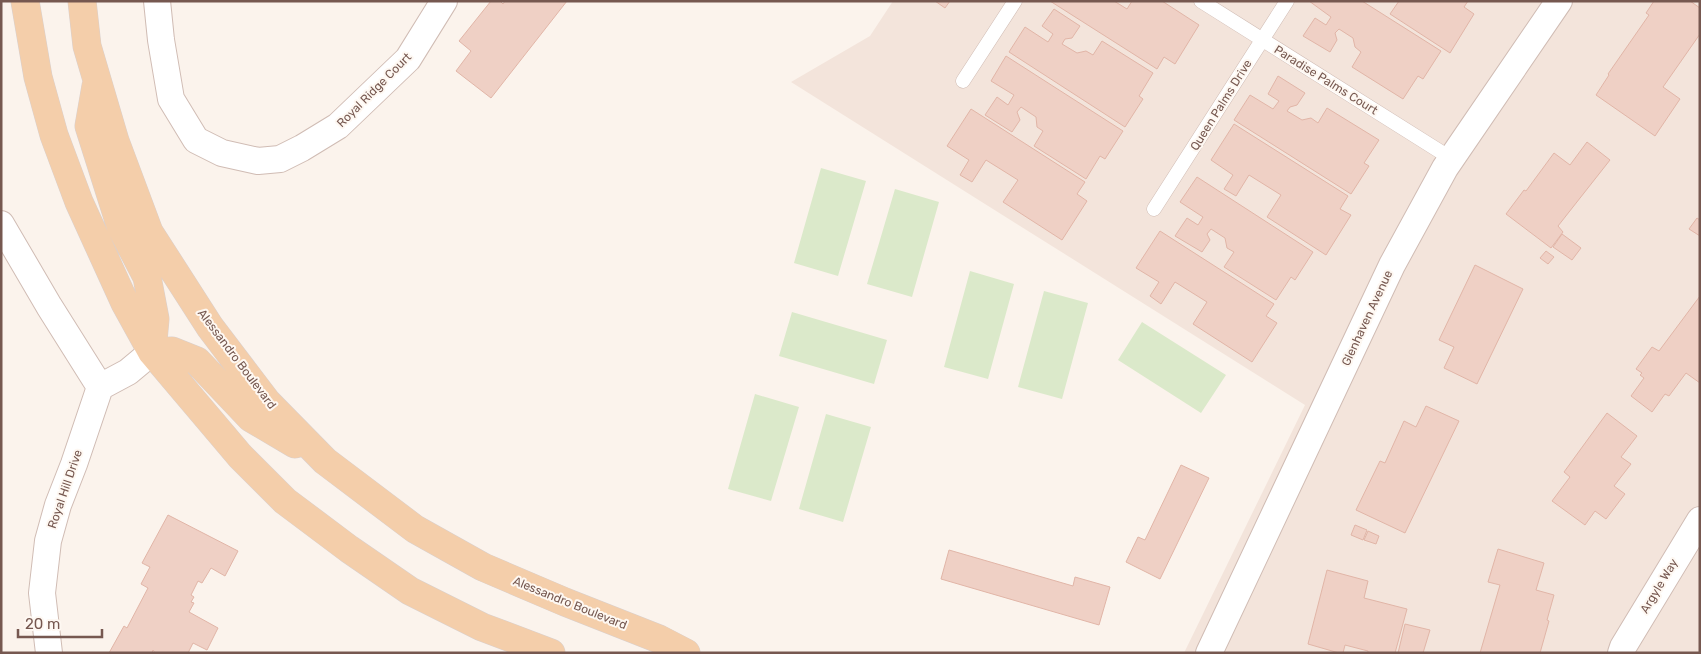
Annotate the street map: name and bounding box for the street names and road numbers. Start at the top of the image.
street label: Paradise Palms Court [1272,42,1381,118]
street label: Royal Ridge Court [334,50,414,130]
street label: Queen Palms Drive [1187,57,1255,153]
street label: Glenhaven Avenue [1339,268,1395,368]
street label: Alessandro Boulevard [195,306,279,412]
street label: Royal Hill Drive [45,447,85,530]
street label: Argyle Way [1637,556,1681,616]
street label: Alessandro Boulevard [511,574,629,632]

